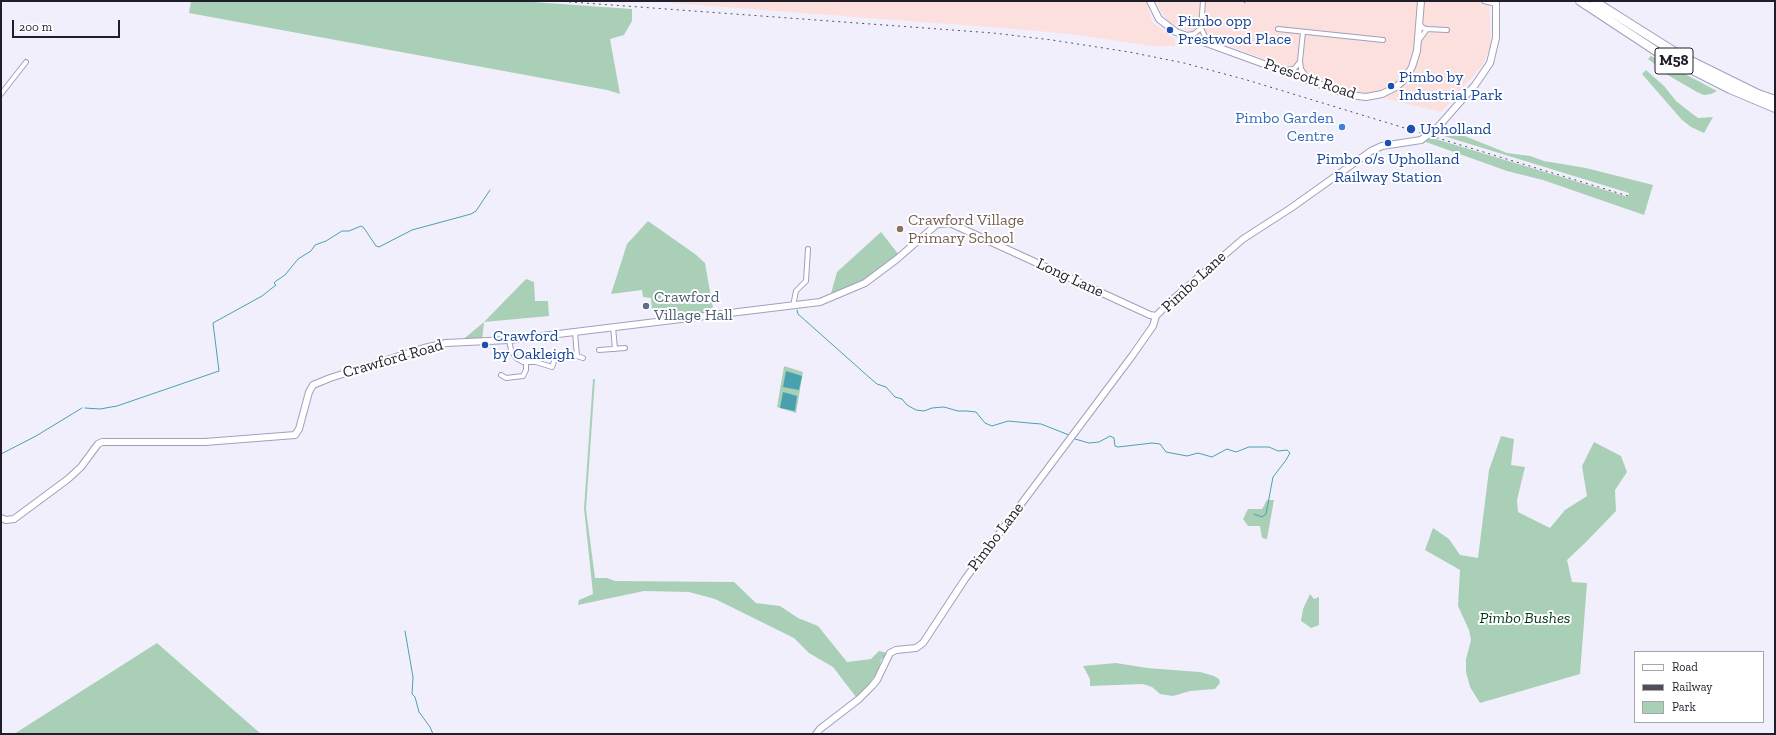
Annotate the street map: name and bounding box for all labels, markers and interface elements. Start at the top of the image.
place label: Pimbo opp Prestwood Place [1178,11,1291,49]
scale bar [14,12,122,38]
text: 200 m [19,20,52,34]
marker: Pimbo opp Prestwood Place [1165,25,1175,35]
road number: M58 [1655,48,1693,74]
street label: Prescott Road [1262,54,1358,104]
place label: Pimbo by Industrial Park [1399,67,1503,105]
marker: Pimbo by Industrial Park [1386,81,1396,91]
place label: Pimbo Garden Centre [1235,108,1334,146]
place label: Upholland [1420,119,1491,139]
marker: Pimbo Garden Centre [1337,122,1347,132]
marker: Upholland [1405,123,1417,135]
marker: Pimbo o/s Upholland Railway Station [1383,138,1393,148]
place label: Pimbo o/s Upholland Railway Station [1317,149,1459,187]
place label: Crawford Village Primary School [908,210,1024,248]
marker: Crawford Village Primary School [895,224,905,234]
street label: Pimbo Lane [1158,247,1230,317]
street label: Long Lane [1033,254,1107,302]
place label: Crawford Village Hall [654,287,733,325]
marker: Crawford Village Hall [641,301,651,311]
place label: Crawford by Oakleigh [493,326,575,364]
street label: Crawford Road [341,336,445,382]
marker: Crawford by Oakleigh [480,340,490,350]
street label: Pimbo Lane [964,499,1028,575]
park label: Pimbo Bushes [1479,608,1571,628]
legend [1634,651,1764,723]
text: Road [1672,660,1698,674]
text: Railway [1672,680,1713,694]
text: Park [1672,700,1696,714]

